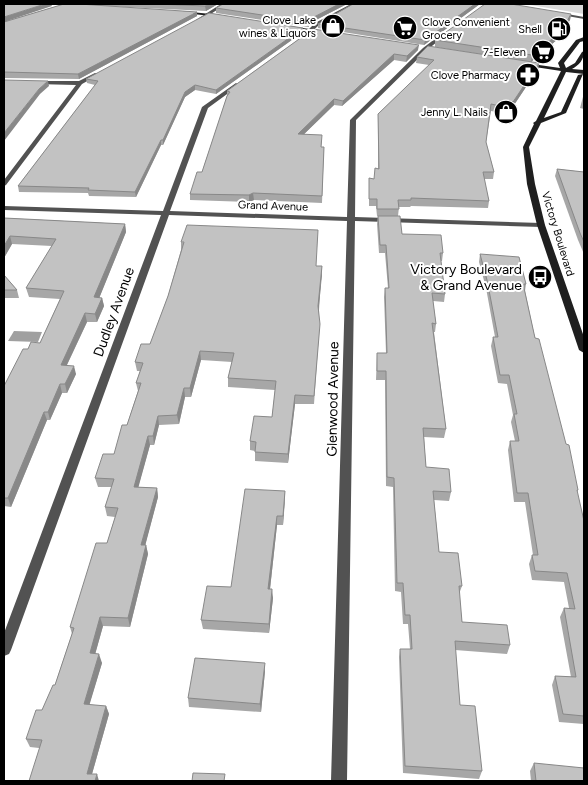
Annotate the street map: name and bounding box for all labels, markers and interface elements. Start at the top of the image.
shop icon: Clove Lake wines & Liquors [320,13,346,39]
place label: Clove Lake wines & Liquors [239,14,316,40]
supermarket icon: Clove Convenient Grocery [392,15,418,41]
place label: Clove Convenient Grocery [422,16,510,42]
fuel station icon: Shell [546,16,572,42]
place label: Shell [518,23,542,36]
supermarket icon: 7-Eleven [530,39,556,65]
place label: 7-Eleven [483,46,526,59]
pharmacy icon: Clove Pharmacy [515,62,541,88]
place label: Clove Pharmacy [431,69,510,82]
shop icon: Jenny L. Nails [493,99,519,125]
place label: Jenny L. Nails [421,106,488,119]
street label: Victory Boulevard [539,190,577,278]
street label: Grand Avenue [238,198,308,214]
place label: Victory Boulevard & Grand Avenue [410,261,522,294]
street label: Dudley Avenue [90,264,138,359]
bus stop icon: Victory Boulevard & Grand Avenue [527,264,553,290]
street label: Glenwood Avenue [323,341,343,457]

